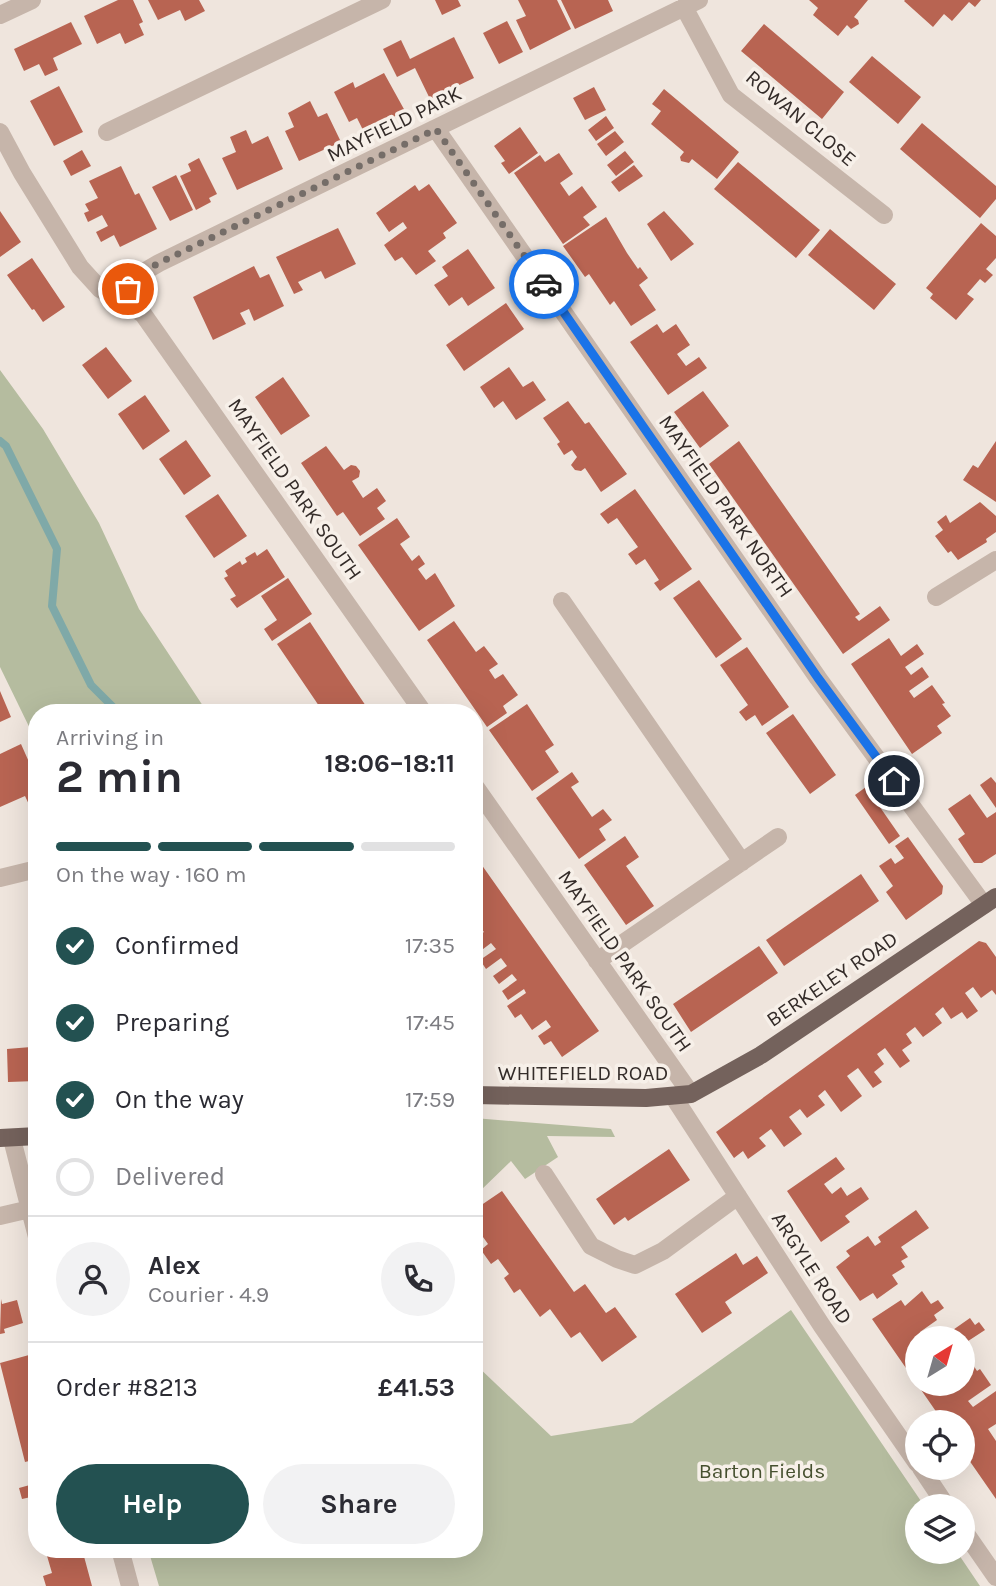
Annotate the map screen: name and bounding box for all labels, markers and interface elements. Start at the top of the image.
street label: ROWAN CLOSE [741,65,861,171]
street label: MAYFIELD PARK [323,81,465,167]
courier [509,249,579,319]
pin [98,259,158,319]
icon: car [525,265,563,303]
icon: bag [109,270,147,308]
street label: MAYFIELD PARK SOUTH [223,394,367,584]
street label: MAYFIELD PARK NORTH [654,410,798,602]
text: Arriving in [56,724,164,751]
text: 18:06–18:11 [324,748,455,779]
text: 2 min [56,750,183,804]
pin [864,751,924,811]
icon: home [875,762,913,800]
text: On the way · 160 m [56,861,246,888]
street label: MAYFIELD PARK SOUTH [553,866,697,1056]
street label: BERKELEY ROAD [762,926,902,1032]
icon: check [56,927,94,965]
text: Confirmed [115,930,240,961]
text: 17:35 [405,932,455,959]
icon: check [56,1004,94,1042]
text: Preparing [115,1007,229,1038]
text: 17:45 [405,1009,455,1036]
street label: WHITEFIELD ROAD [498,1061,668,1085]
icon: check [56,1081,94,1119]
text: On the way [115,1084,244,1115]
text: 17:59 [405,1086,455,1113]
text: Delivered [115,1161,225,1192]
street label: ARGYLE ROAD [767,1207,857,1329]
button: person [56,1242,130,1316]
button: phone [381,1242,455,1316]
text: Alex [148,1250,200,1281]
text: Courier · 4.9 [148,1281,269,1308]
north arrow [905,1326,975,1396]
map controls [905,1326,975,1564]
text: Order #8213 [56,1372,198,1403]
text: £41.53 [378,1372,455,1403]
button: locate [905,1410,975,1480]
park label: Barton Fields [699,1459,825,1483]
button: Help [56,1464,249,1544]
button: Share [263,1464,455,1544]
button: layers [905,1494,975,1564]

